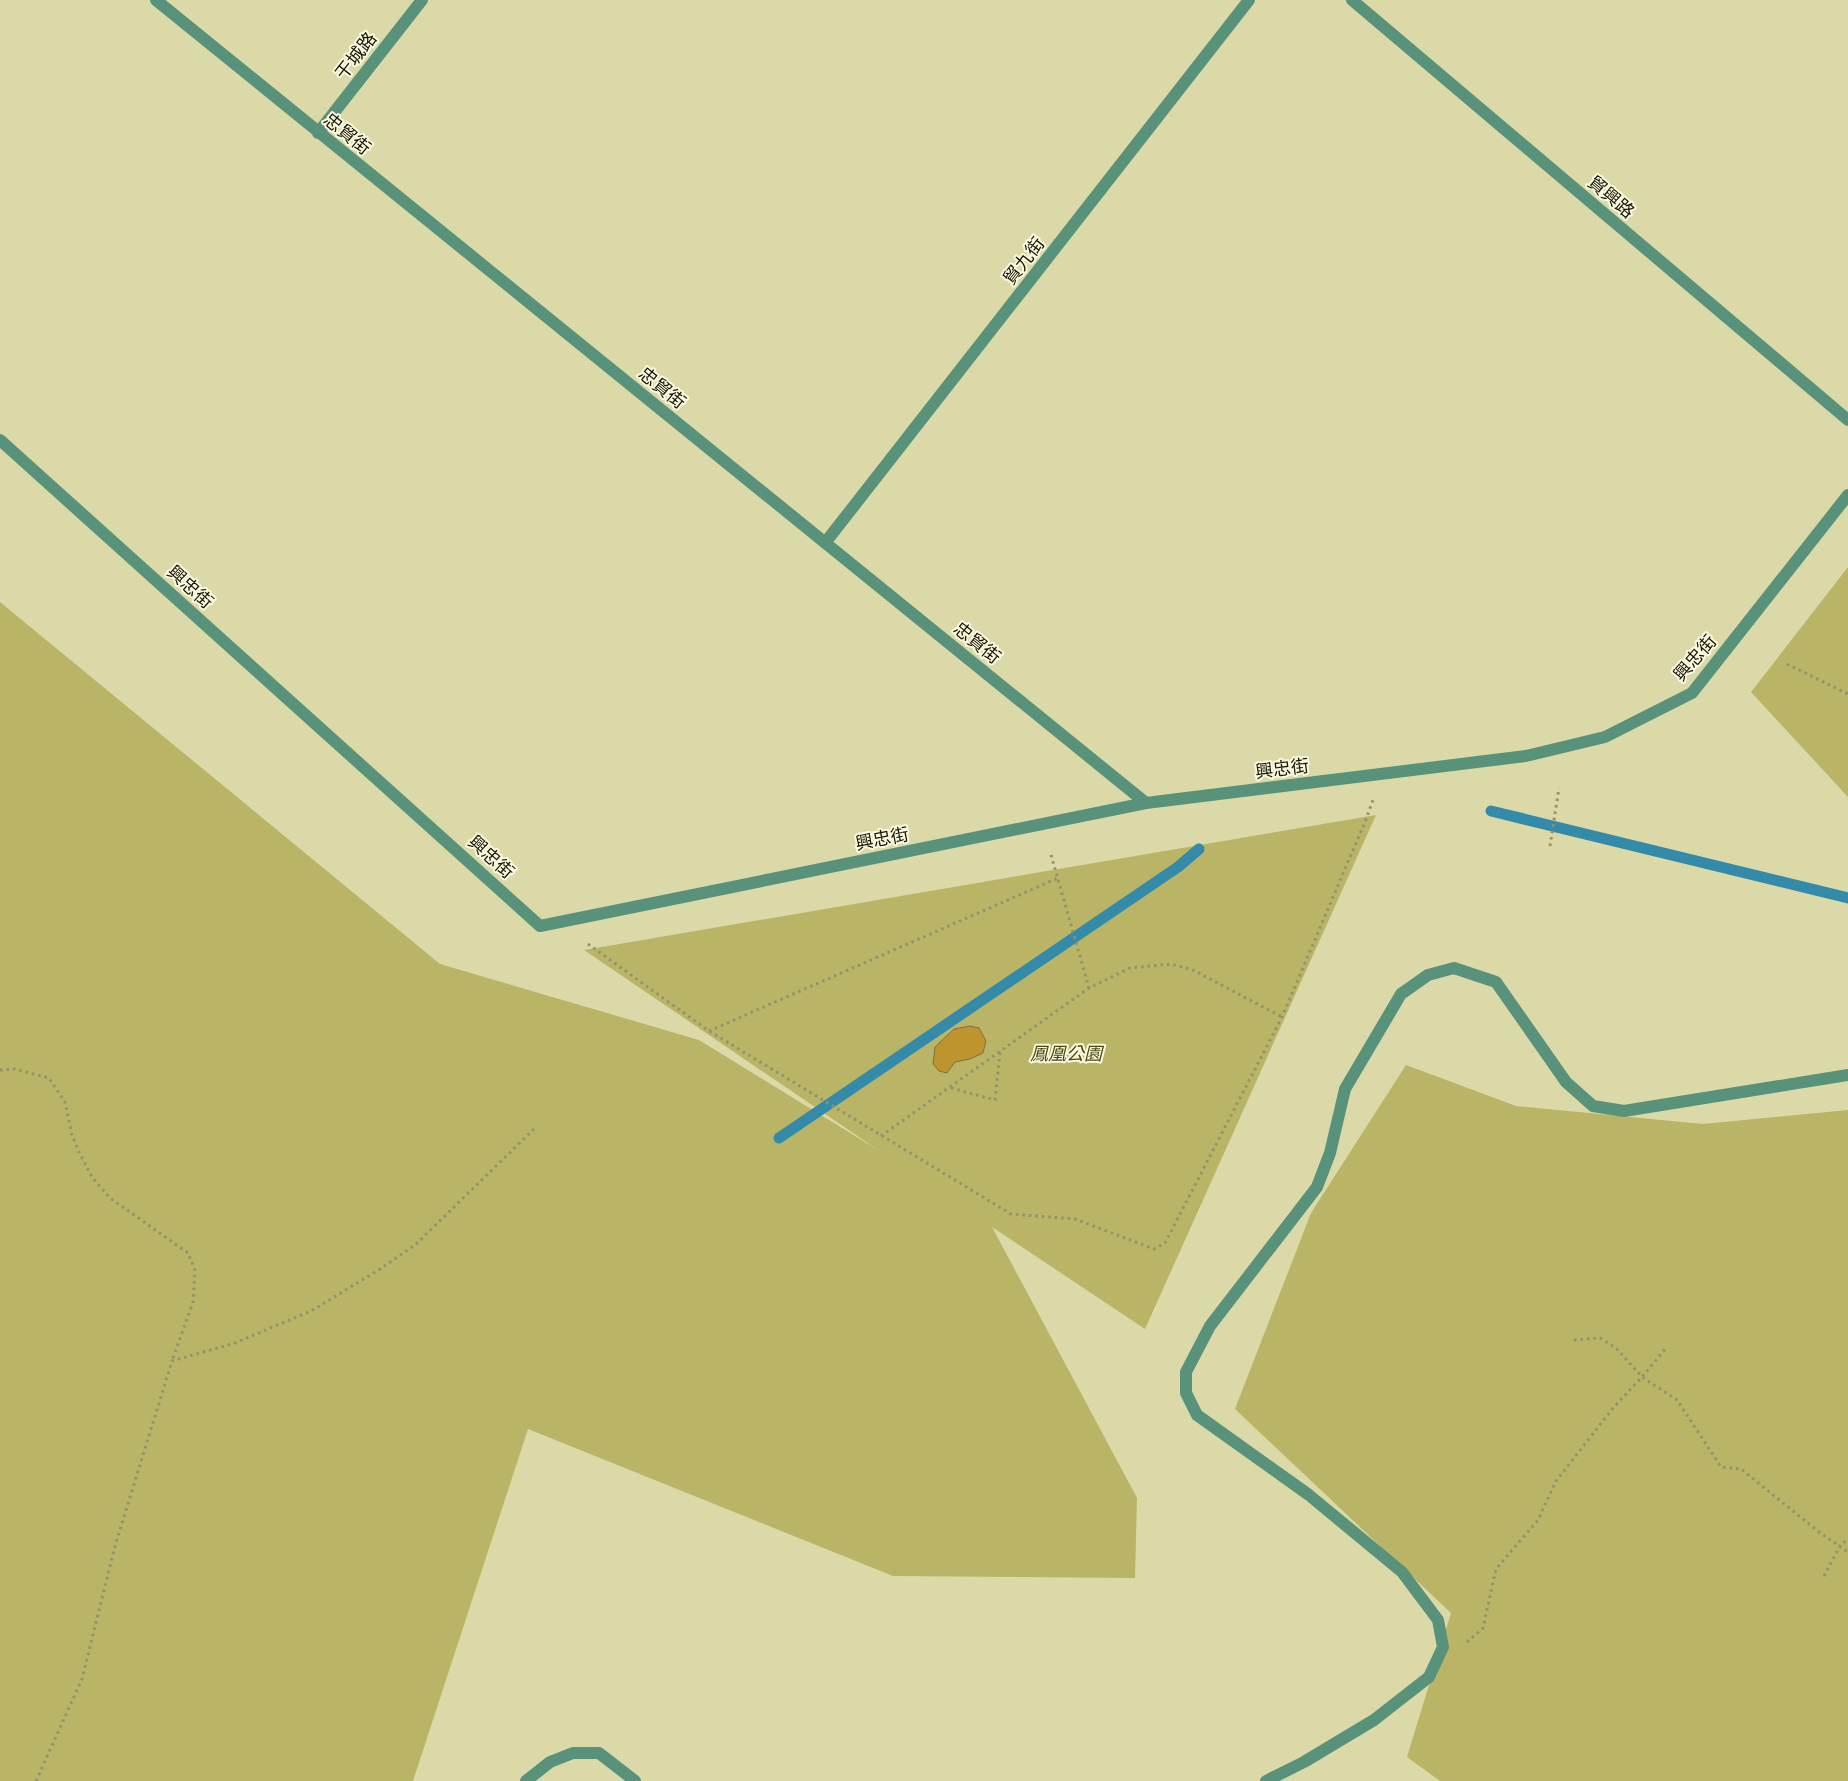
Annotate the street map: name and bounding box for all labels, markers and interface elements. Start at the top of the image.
street label: 干城路 [331,28,381,83]
street label: 忠貿街 [320,108,375,159]
street label: 貿興路 [1584,171,1639,222]
street label: 貿九街 [999,233,1049,288]
street label: 忠貿街 [635,362,690,413]
street label: 興忠街 [163,561,217,612]
street label: 忠貿街 [950,617,1005,668]
street label: 興忠街 [1669,630,1720,685]
street label: 興忠街 [1254,755,1310,782]
street label: 興忠街 [853,823,910,854]
street label: 興忠街 [464,831,518,882]
park label: 鳳凰公園 [1030,1043,1105,1064]

